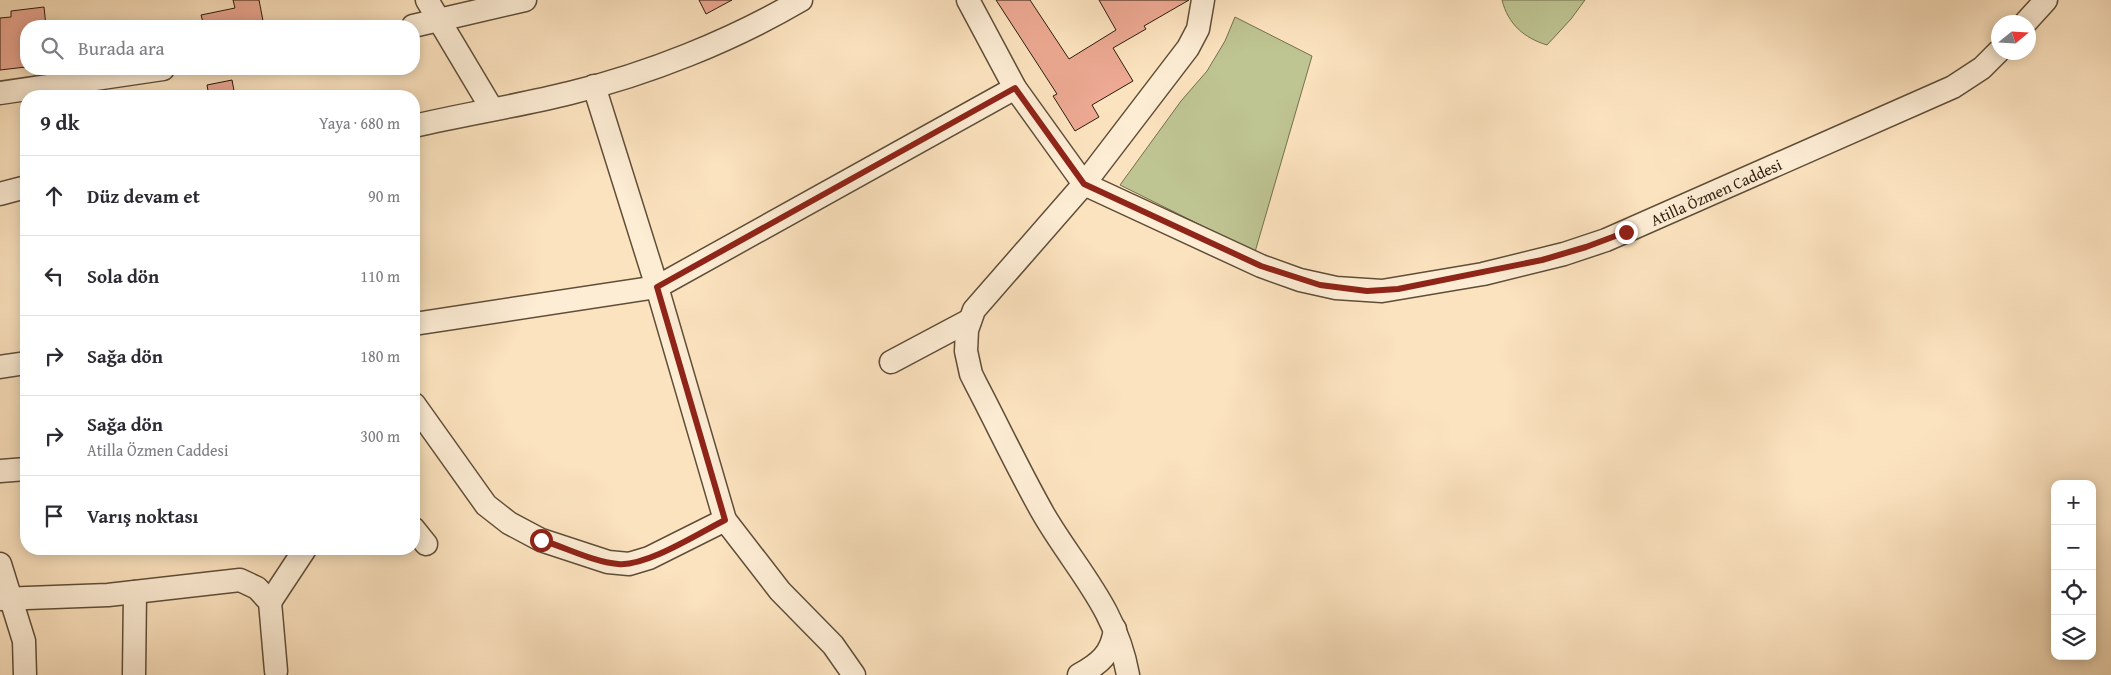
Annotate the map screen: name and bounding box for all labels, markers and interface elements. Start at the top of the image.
north arrow [1991,15,2036,60]
search box [20,20,420,75]
icon: search [38,34,66,62]
text: Burada ara [78,34,165,62]
text: 9 dk [40,107,80,138]
text: Yaya · 680 m [319,111,400,135]
street label: Atilla Özmen Caddesi [1647,152,1786,232]
icon: ahead [40,182,68,210]
text: Düz devam et [87,182,200,210]
text: 90 m [368,184,400,208]
route end [1615,221,1638,244]
icon: left [40,262,68,290]
text: Sola dön [87,262,159,290]
text: 110 m [360,264,400,288]
icon: right [40,342,68,370]
text: Sağa dön [87,342,163,370]
text: 180 m [360,344,400,368]
text: Sağa dön [87,410,163,438]
icon: right [40,422,68,450]
text: 300 m [360,424,400,448]
text: Atilla Özmen Caddesi [87,438,228,462]
map controls [2051,480,2096,660]
button: + [2051,480,2096,525]
icon: arrive [40,502,68,530]
text: Varış noktası [87,502,198,530]
button: − [2051,525,2096,570]
route start [530,529,553,552]
button: locate [2051,570,2096,615]
button: layers [2051,615,2096,660]

